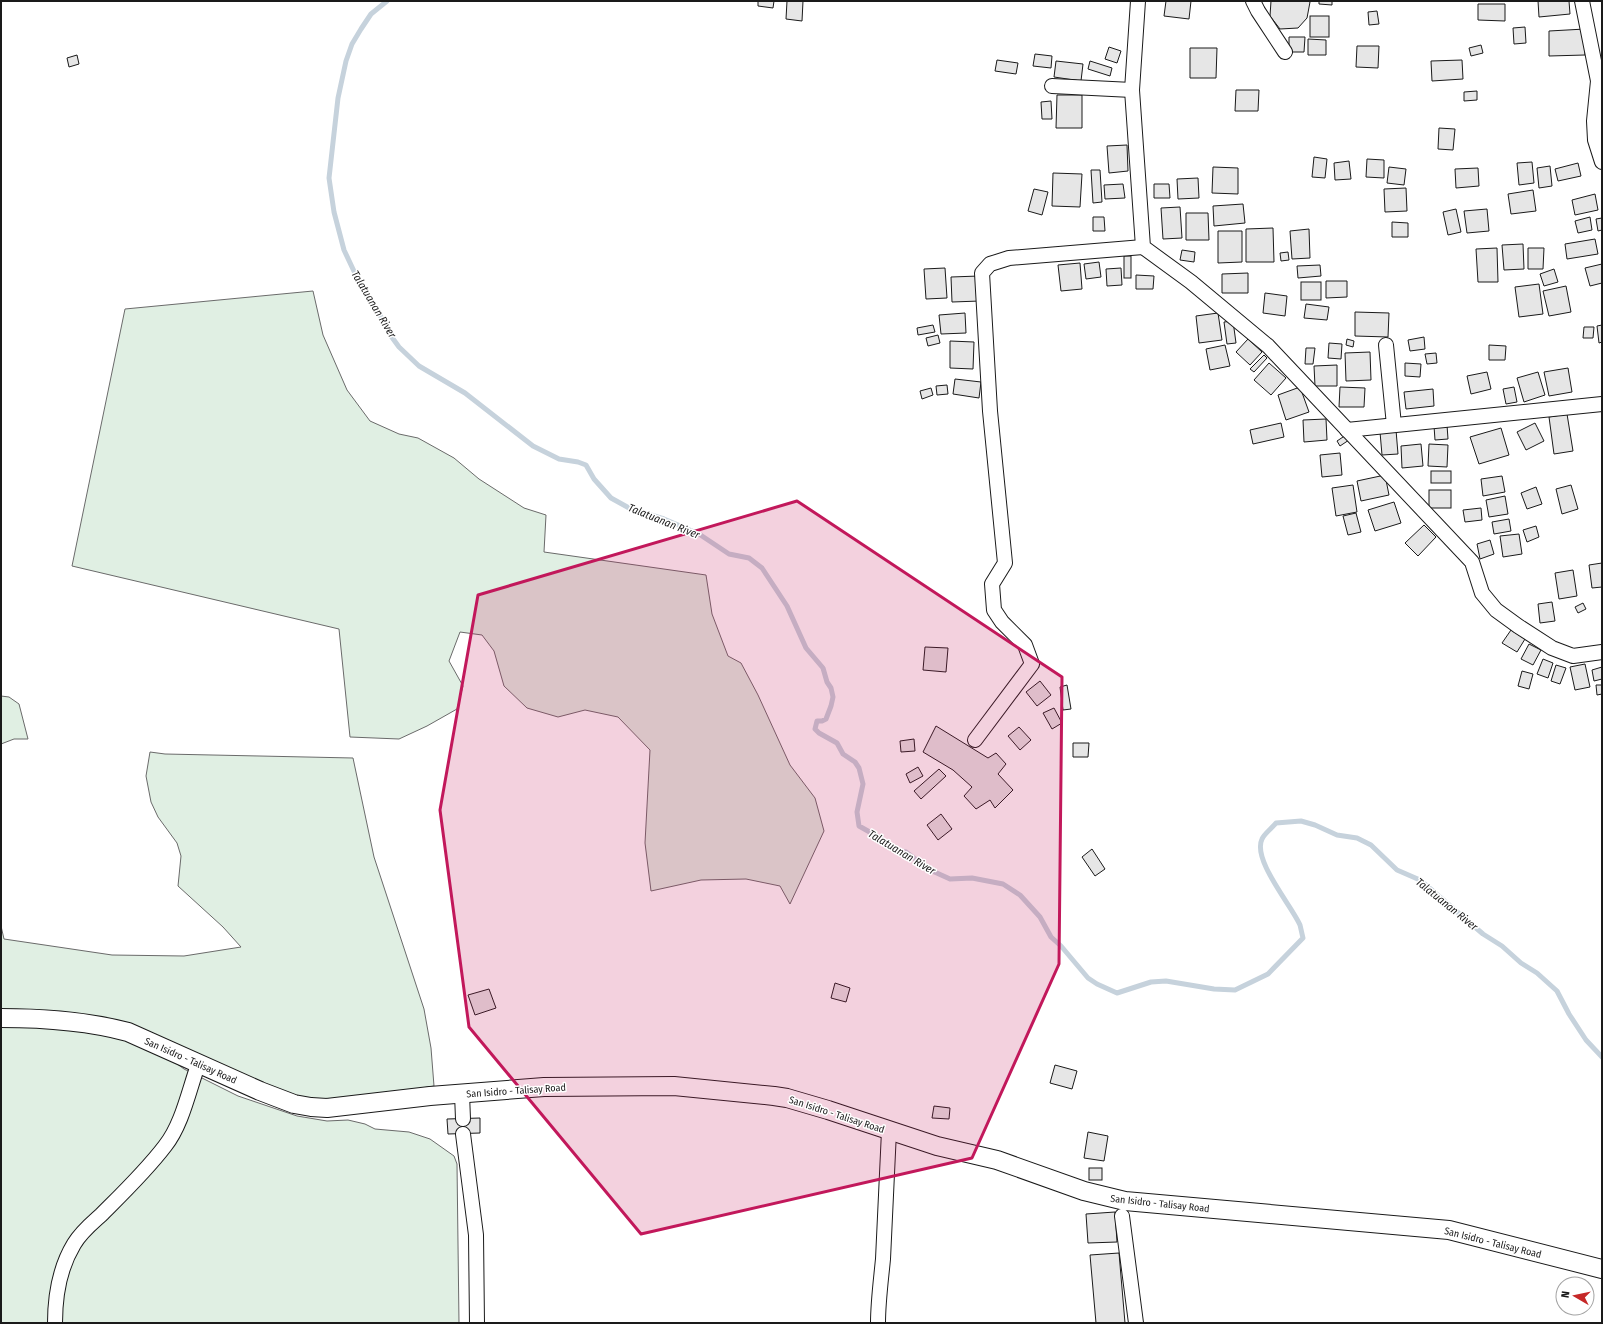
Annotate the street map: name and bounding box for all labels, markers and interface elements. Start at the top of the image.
water label: Talatuanan River [348,268,399,341]
water label: Talatuanan River [626,501,703,542]
water label: Talatuanan River [866,827,939,878]
water label: Talatuanan River [1413,875,1481,934]
street label: San Isidro - Talisay Road [143,1035,239,1087]
street label: San Isidro - Talisay Road [466,1082,566,1100]
street label: San Isidro - Talisay Road [787,1094,886,1136]
street label: San Isidro - Talisay Road [1110,1193,1210,1215]
street label: San Isidro - Talisay Road [1443,1225,1543,1261]
north arrow [1555,1276,1595,1316]
text: N [1559,1290,1573,1299]

